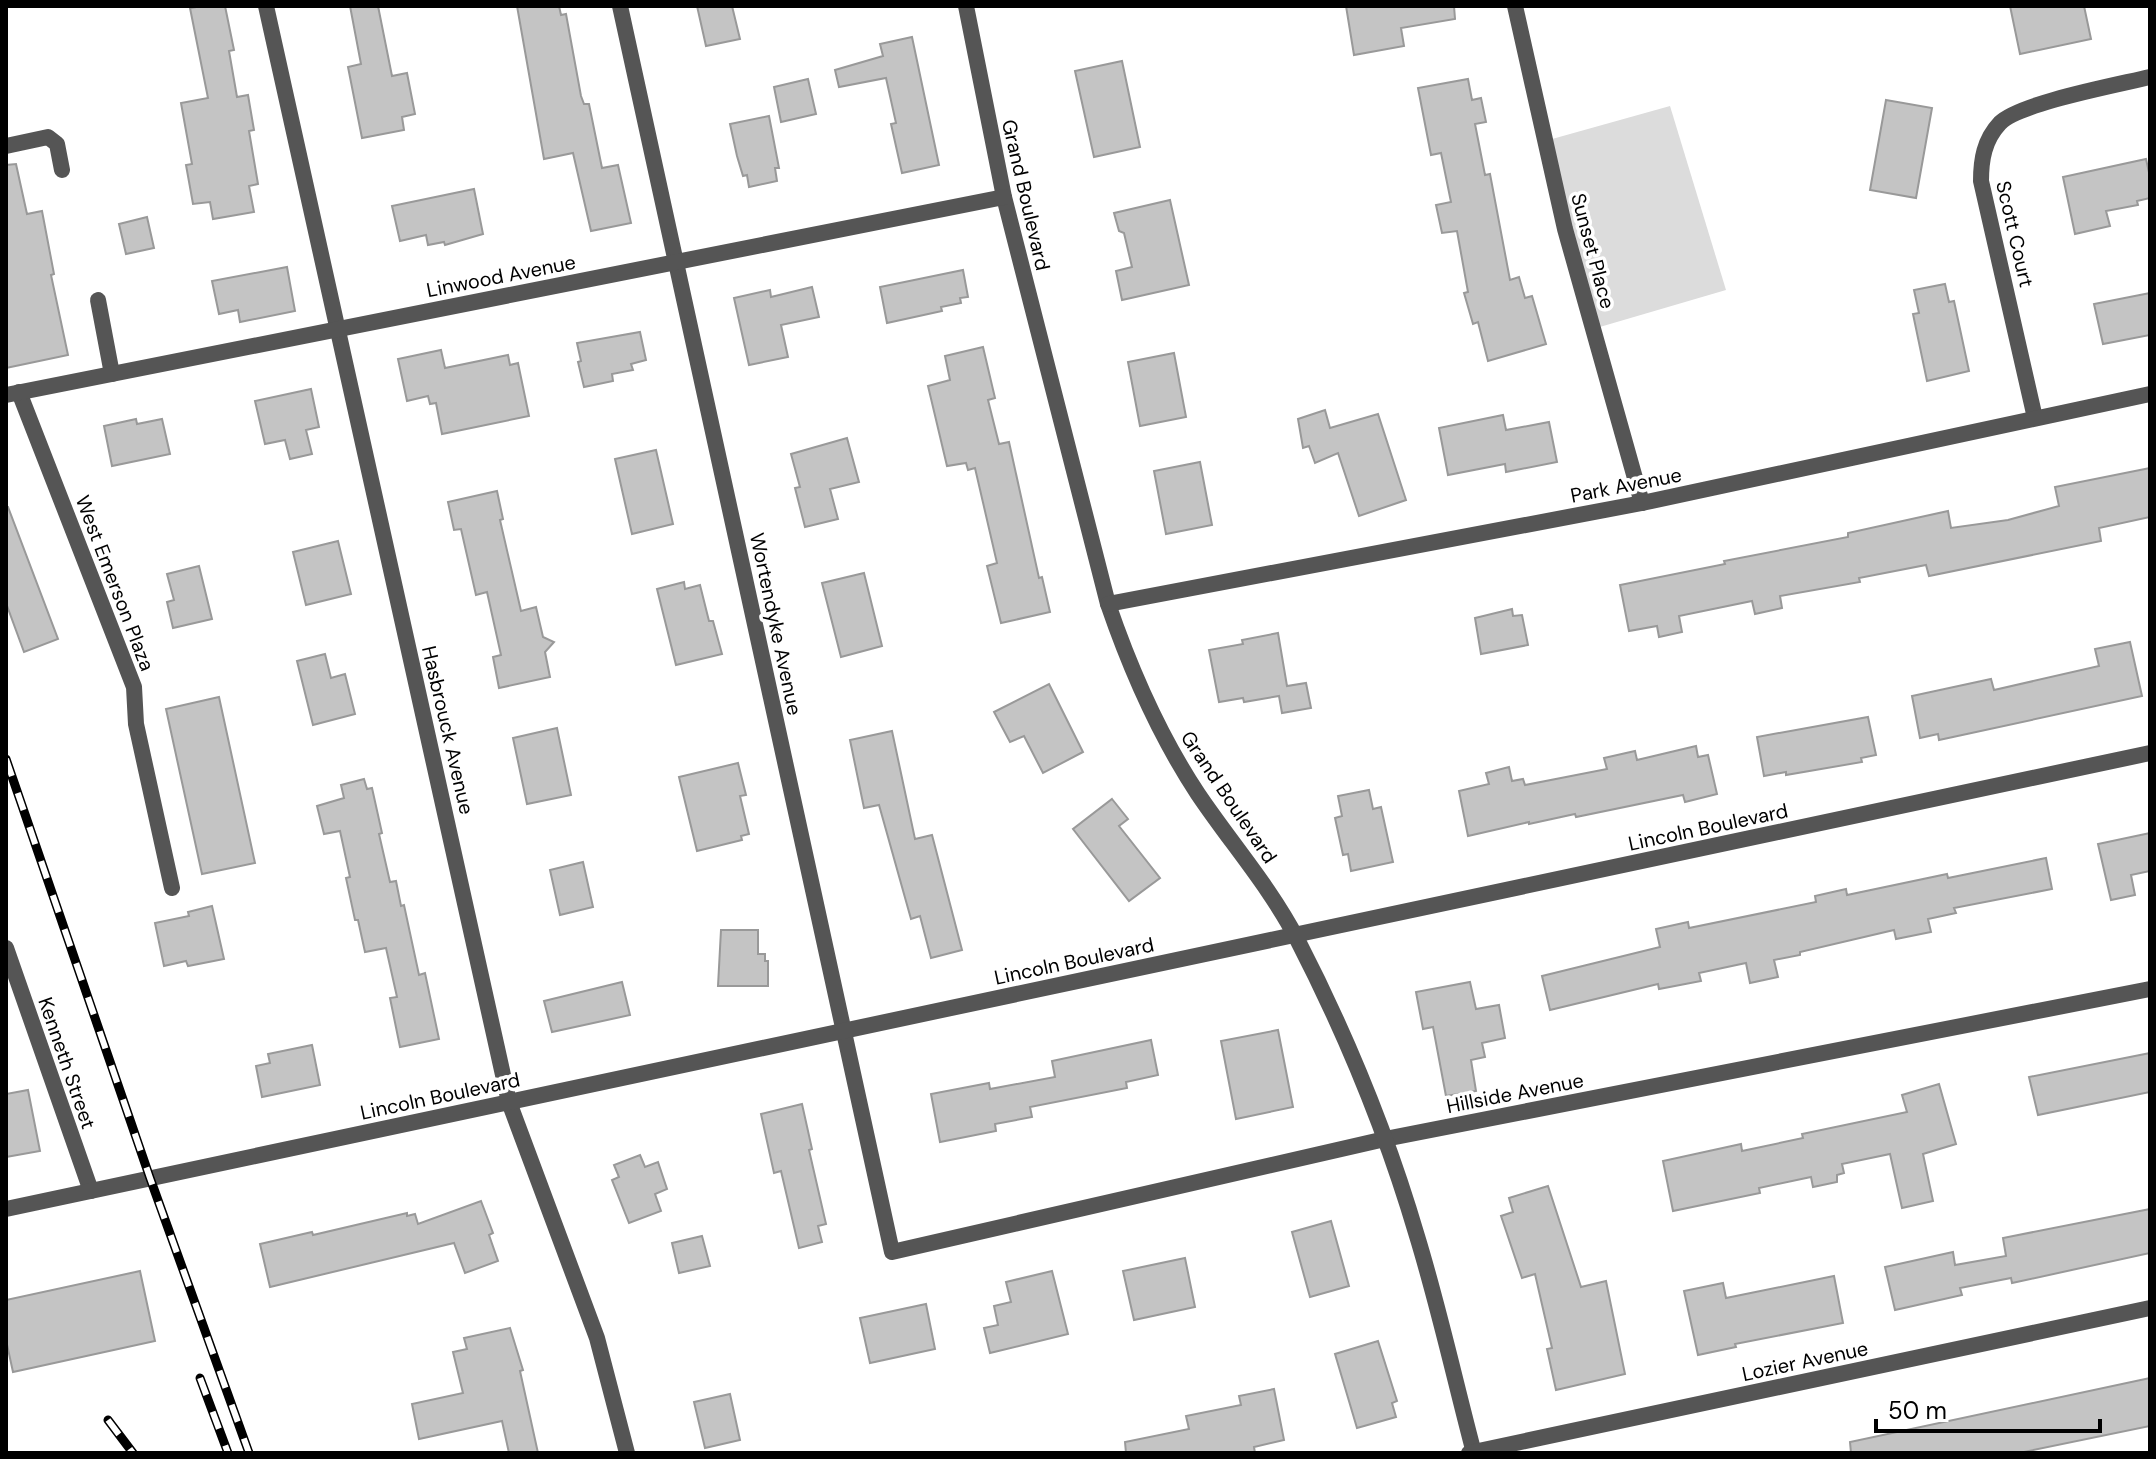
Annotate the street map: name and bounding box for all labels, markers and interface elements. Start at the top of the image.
street label: Grand Boulevard [996,117,1056,273]
street label: Scott Court [1990,178,2040,290]
street label: Sunset Place [1565,190,1621,312]
street label: Linwood Avenue [424,249,578,303]
street label: Park Avenue [1568,461,1684,509]
street label: West Emerson Plaza [70,492,160,674]
street label: Wortendyke Avenue [744,530,808,718]
street label: Hasbrouck Avenue [416,643,480,817]
street label: Grand Boulevard [1175,726,1283,868]
street label: Lincoln Boulevard [1626,797,1790,857]
street label: Lincoln Boulevard [992,931,1156,991]
street label: Kenneth Street [32,994,102,1132]
street label: Lincoln Boulevard [358,1066,522,1126]
street label: Hillside Avenue [1444,1067,1586,1119]
street label: Lozier Avenue [1740,1335,1870,1387]
scale bar [1876,1383,2100,1433]
text: 50 m [1888,1395,1947,1426]

